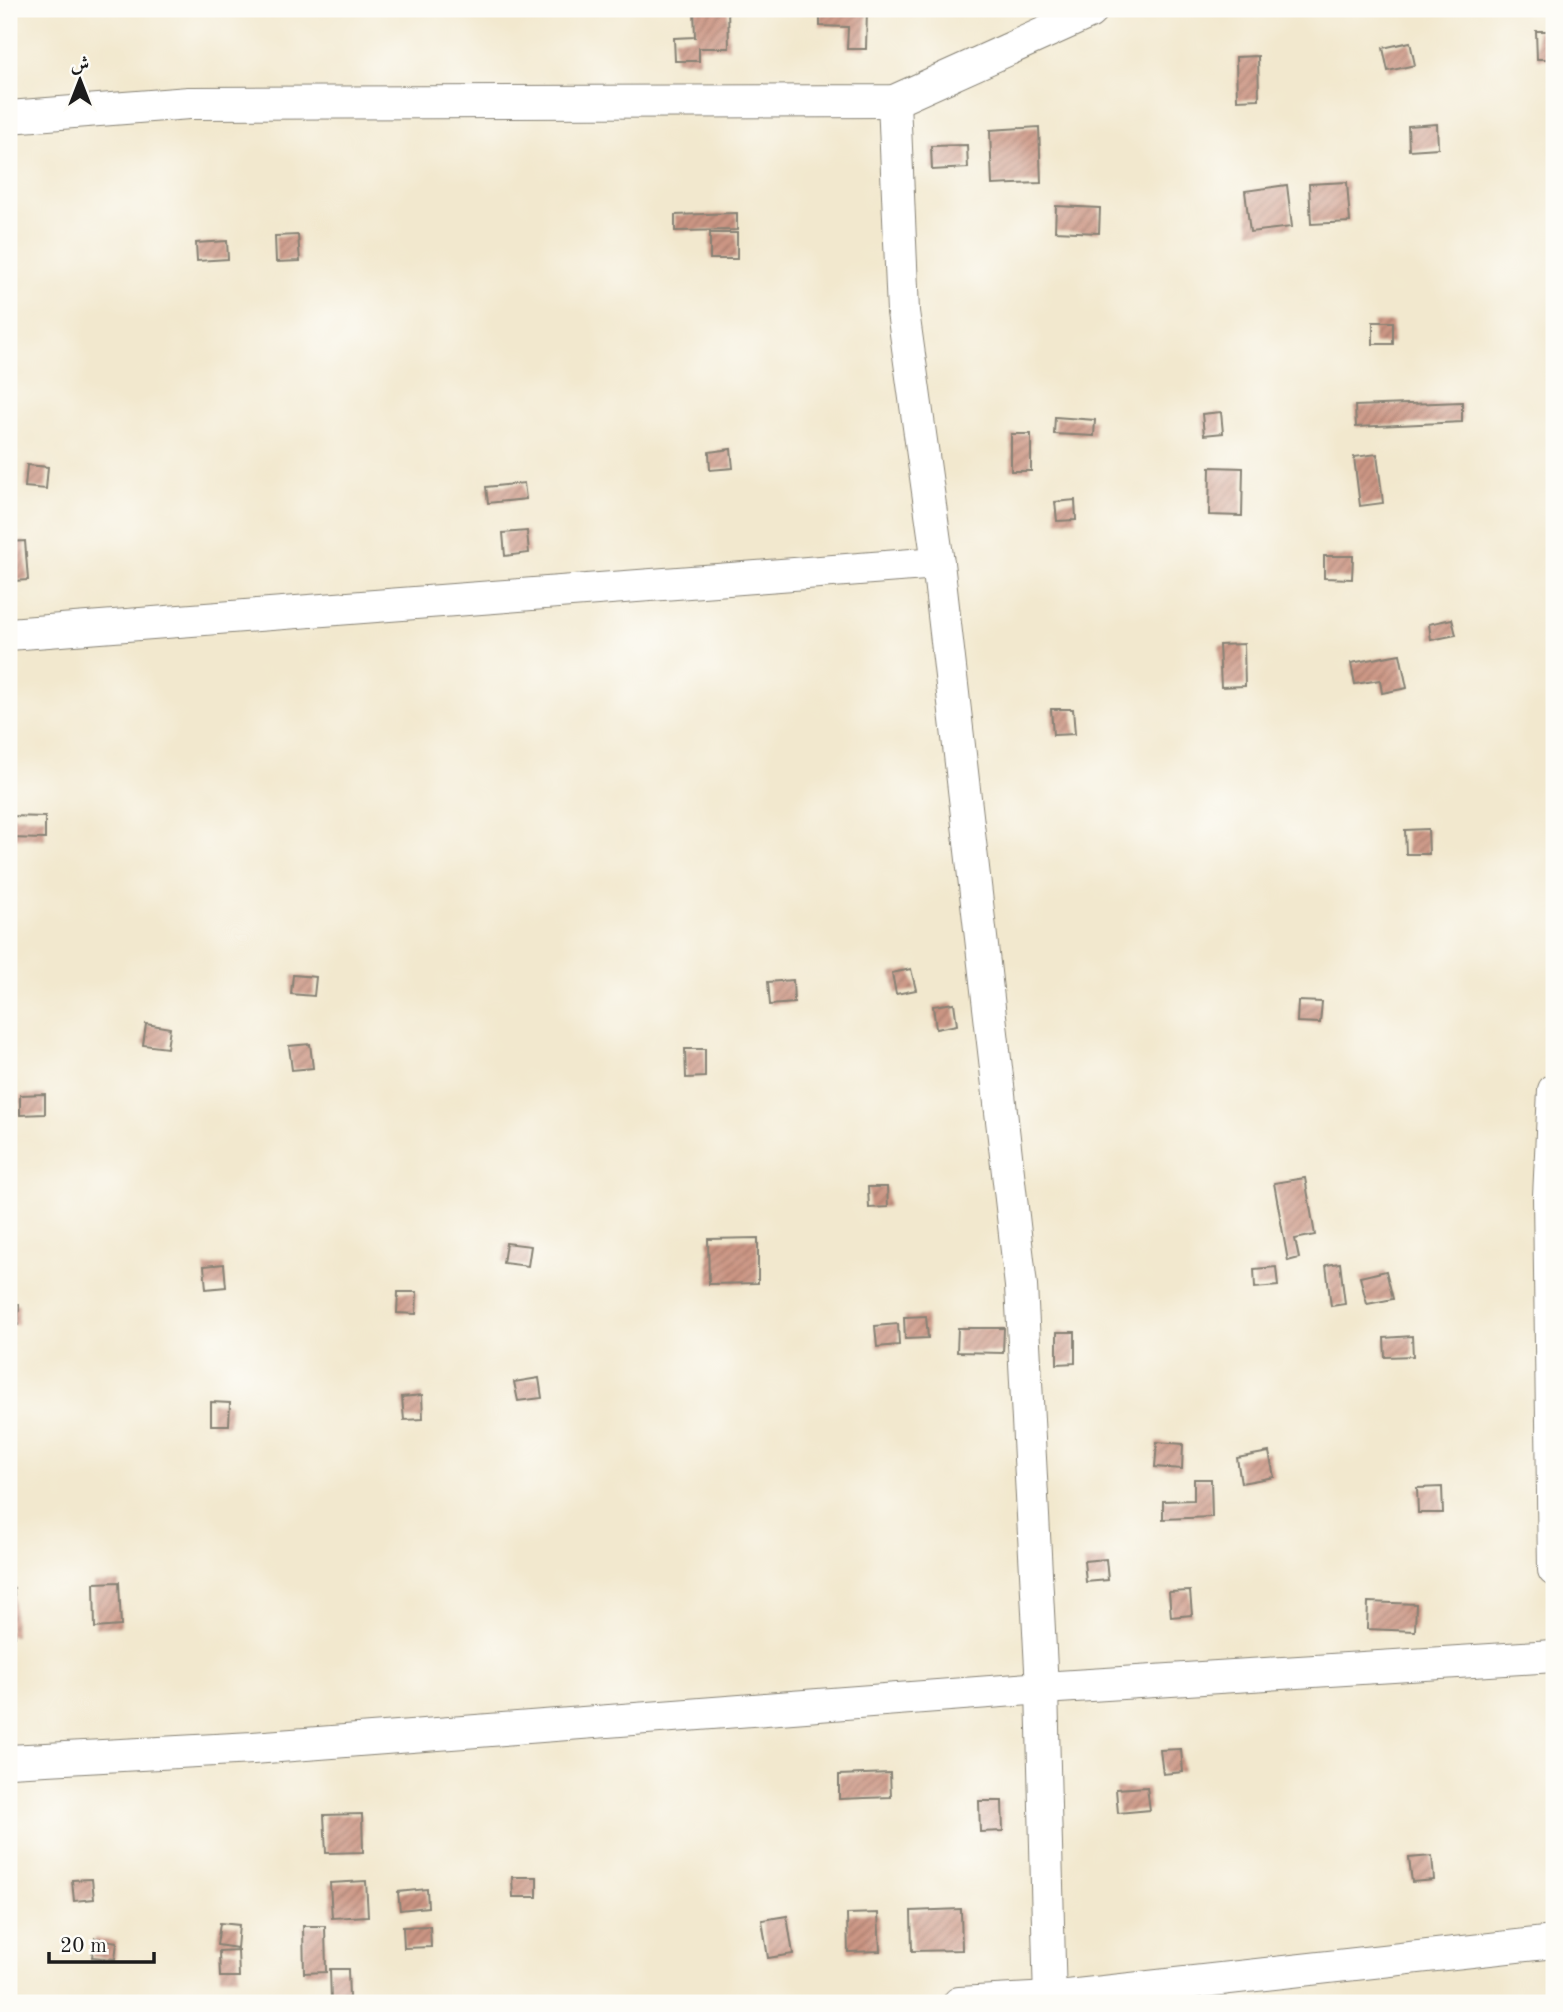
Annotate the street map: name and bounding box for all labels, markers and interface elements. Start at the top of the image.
north arrow [46,46,116,116]
text: ش [71,56,89,75]
scale bar [49,1921,154,1965]
text: 20 m [60,1936,107,1957]

